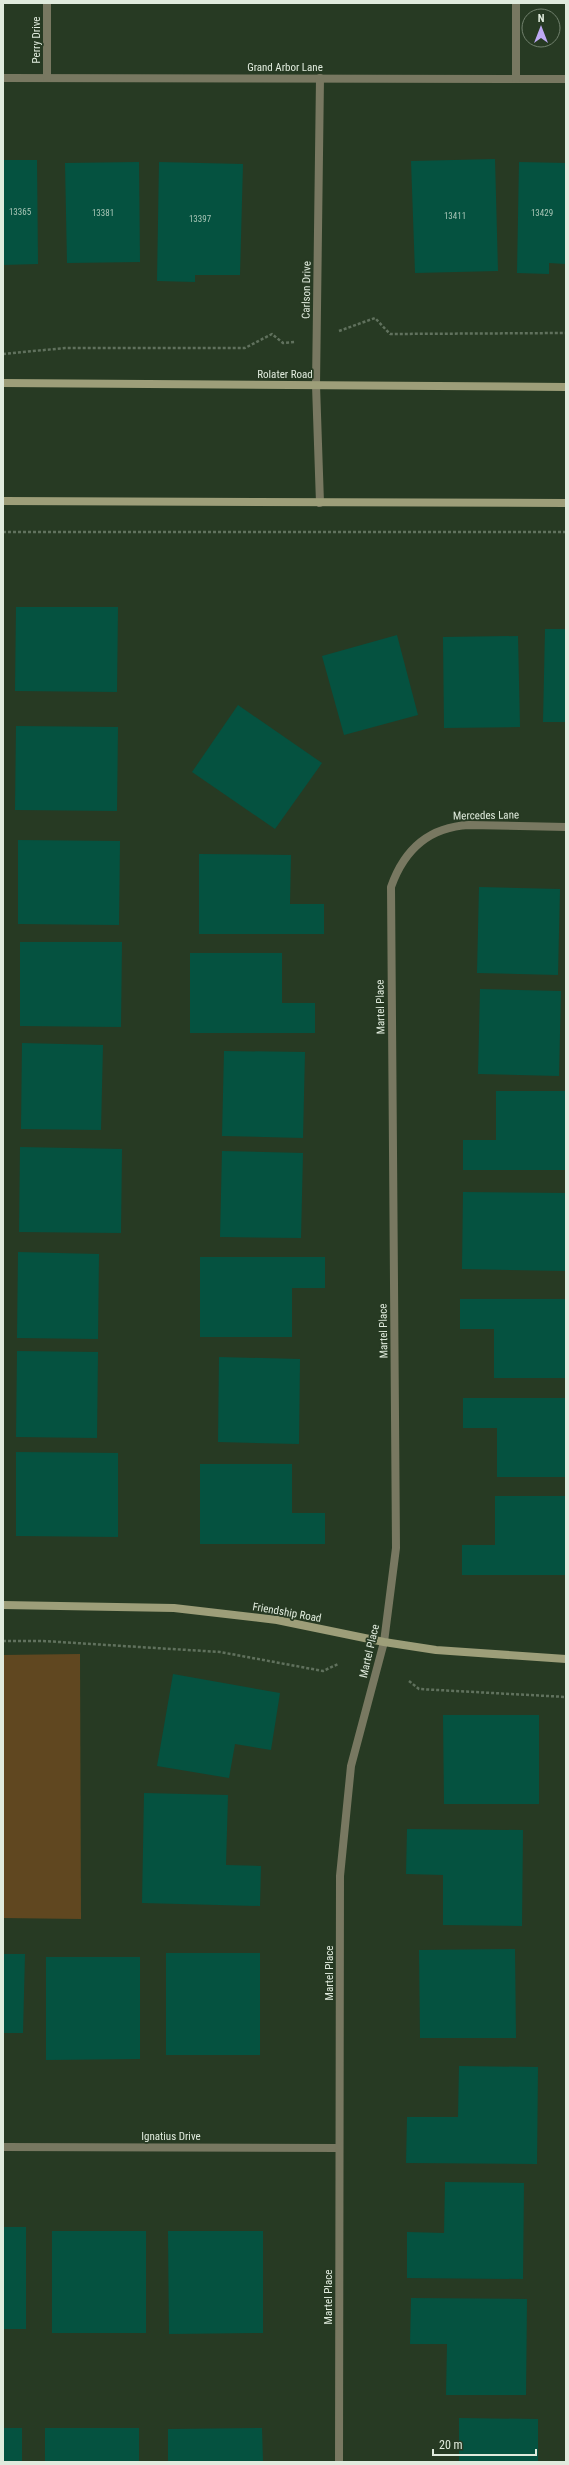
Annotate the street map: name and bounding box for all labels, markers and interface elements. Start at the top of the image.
north arrow [521,8,561,48]
text: N [538,12,545,25]
street label: Perry Drive [30,16,43,64]
street label: Grand Arbor Lane [247,61,323,74]
house number: 13365 [9,207,32,217]
house number: 13381 [92,208,114,218]
house number: 13429 [531,208,553,218]
house number: 13411 [444,211,466,221]
house number: 13397 [189,214,212,224]
street label: Carlson Drive [299,261,314,319]
street label: Rolater Road [257,368,313,381]
street label: Mercedes Lane [453,808,519,823]
street label: Martel Place [374,979,387,1034]
street label: Martel Place [377,1303,390,1358]
street label: Friendship Road [251,1600,322,1625]
street label: Martel Place [357,1623,382,1679]
street label: Martel Place [323,1946,336,2000]
street label: Ignatius Drive [141,2130,201,2143]
street label: Martel Place [322,2270,335,2324]
scale bar [433,2431,536,2457]
text: 20 m [439,2438,463,2452]

